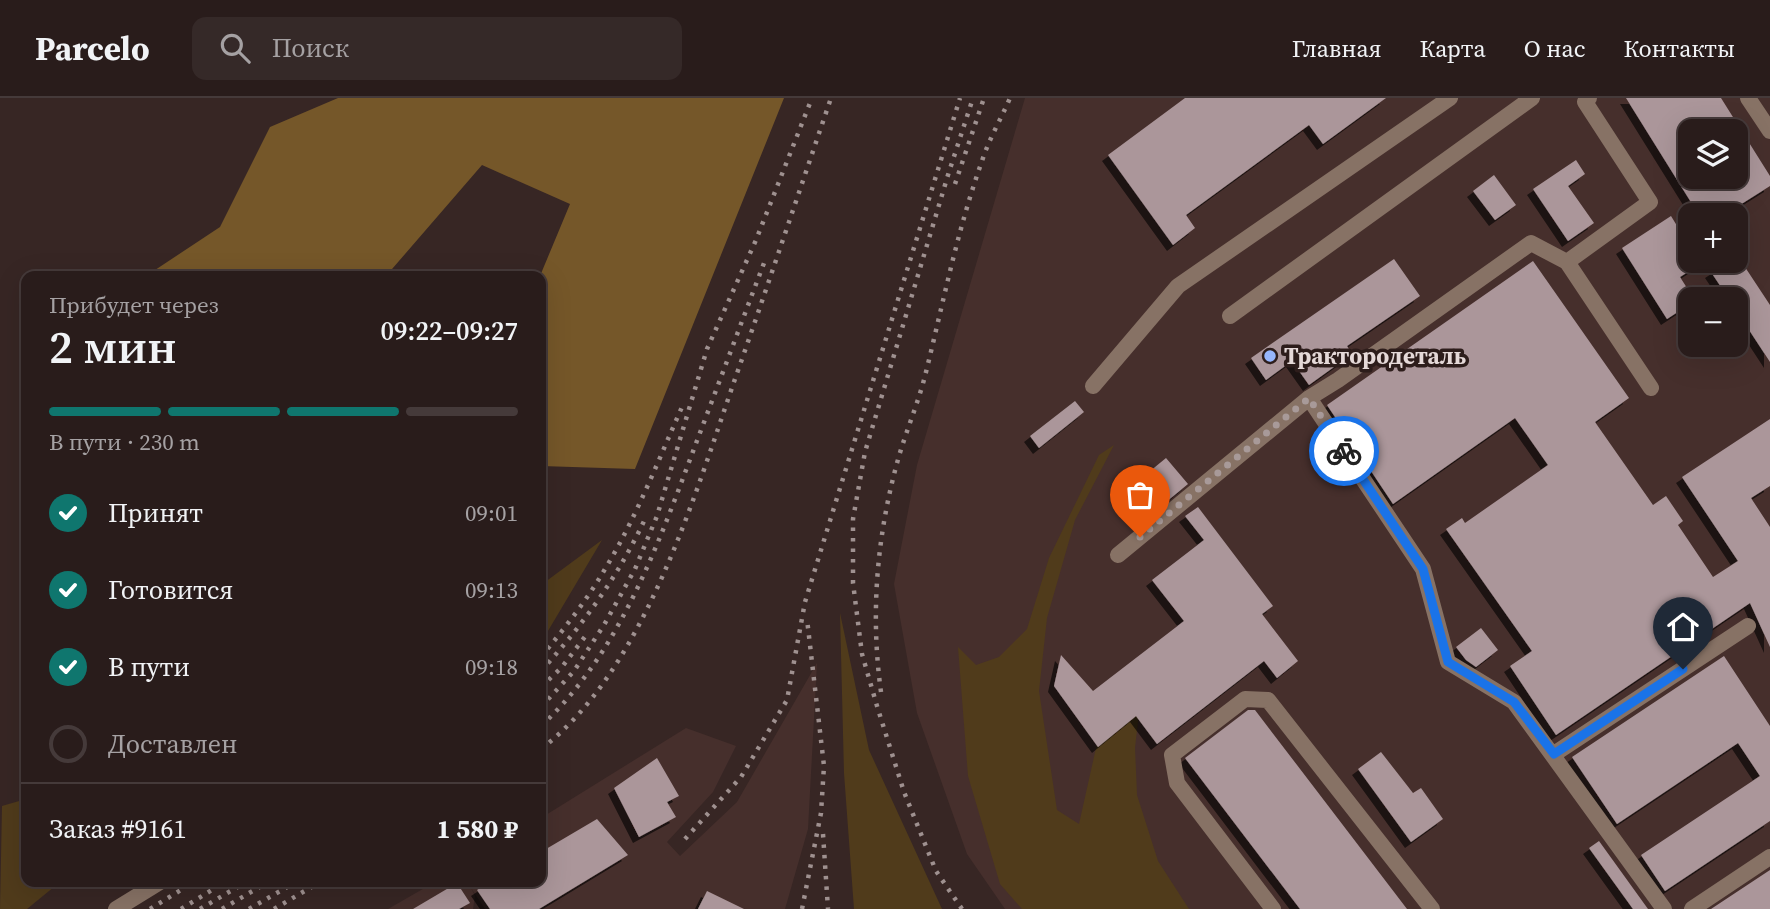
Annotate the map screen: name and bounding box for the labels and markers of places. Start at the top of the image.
place label: Трактородеталь [1284,340,1466,372]
marker: Трактородеталь [1262,348,1278,364]
pin [1110,465,1170,537]
pin [1653,597,1713,669]

